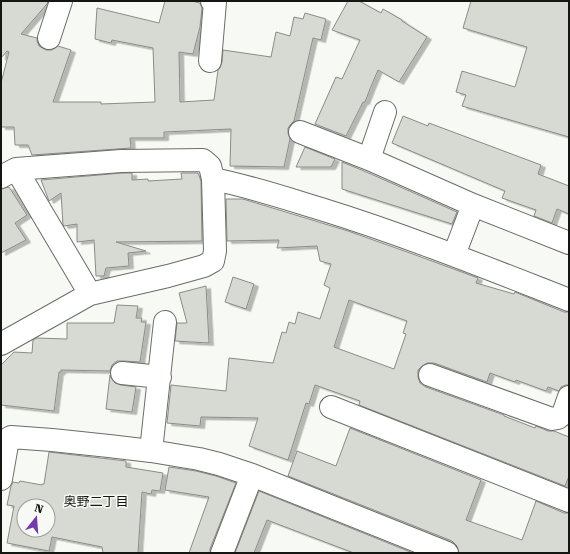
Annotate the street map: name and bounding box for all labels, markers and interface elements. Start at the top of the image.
district label: 奥野二丁目 [63,494,129,509]
north arrow [16,498,56,538]
text: N [33,501,45,517]

